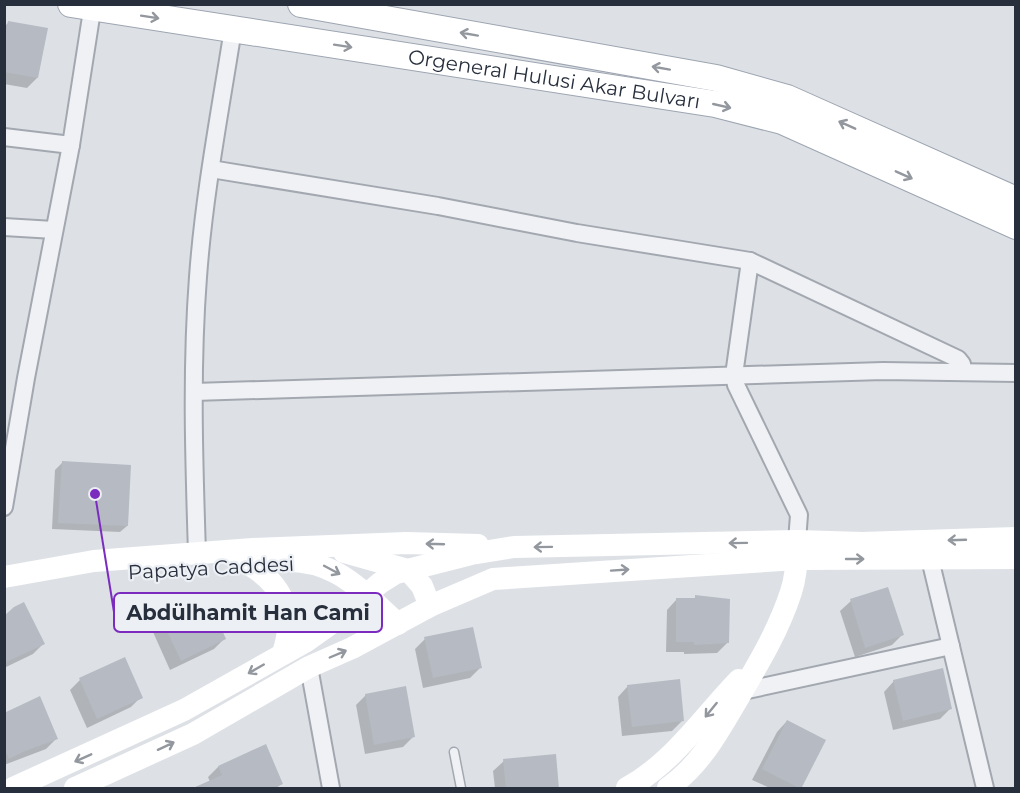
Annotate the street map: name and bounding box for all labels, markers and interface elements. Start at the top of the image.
one-way arrow [140,11,160,22]
one-way arrow [460,28,480,39]
one-way arrow [332,41,352,52]
street label: Orgeneral Hulusi Akar Bulvarı [406,45,702,114]
one-way arrow [652,62,672,73]
one-way arrow [712,100,731,112]
one-way arrow [838,118,856,129]
one-way arrow [894,170,912,182]
one-way arrow [948,534,968,546]
one-way arrow [729,537,749,548]
one-way arrow [425,538,445,550]
one-way arrow [534,541,554,553]
street label: Papatya Caddesi [127,552,295,584]
one-way arrow [845,553,865,565]
one-way arrow [609,564,629,575]
one-way arrow [323,565,341,577]
callout: Abdülhamit Han Cami [114,593,382,632]
text: Abdülhamit Han Cami [125,600,370,625]
one-way arrow [328,648,346,659]
one-way arrow [248,663,265,675]
one-way arrow [704,702,717,718]
one-way arrow [157,740,175,752]
one-way arrow [74,752,92,764]

